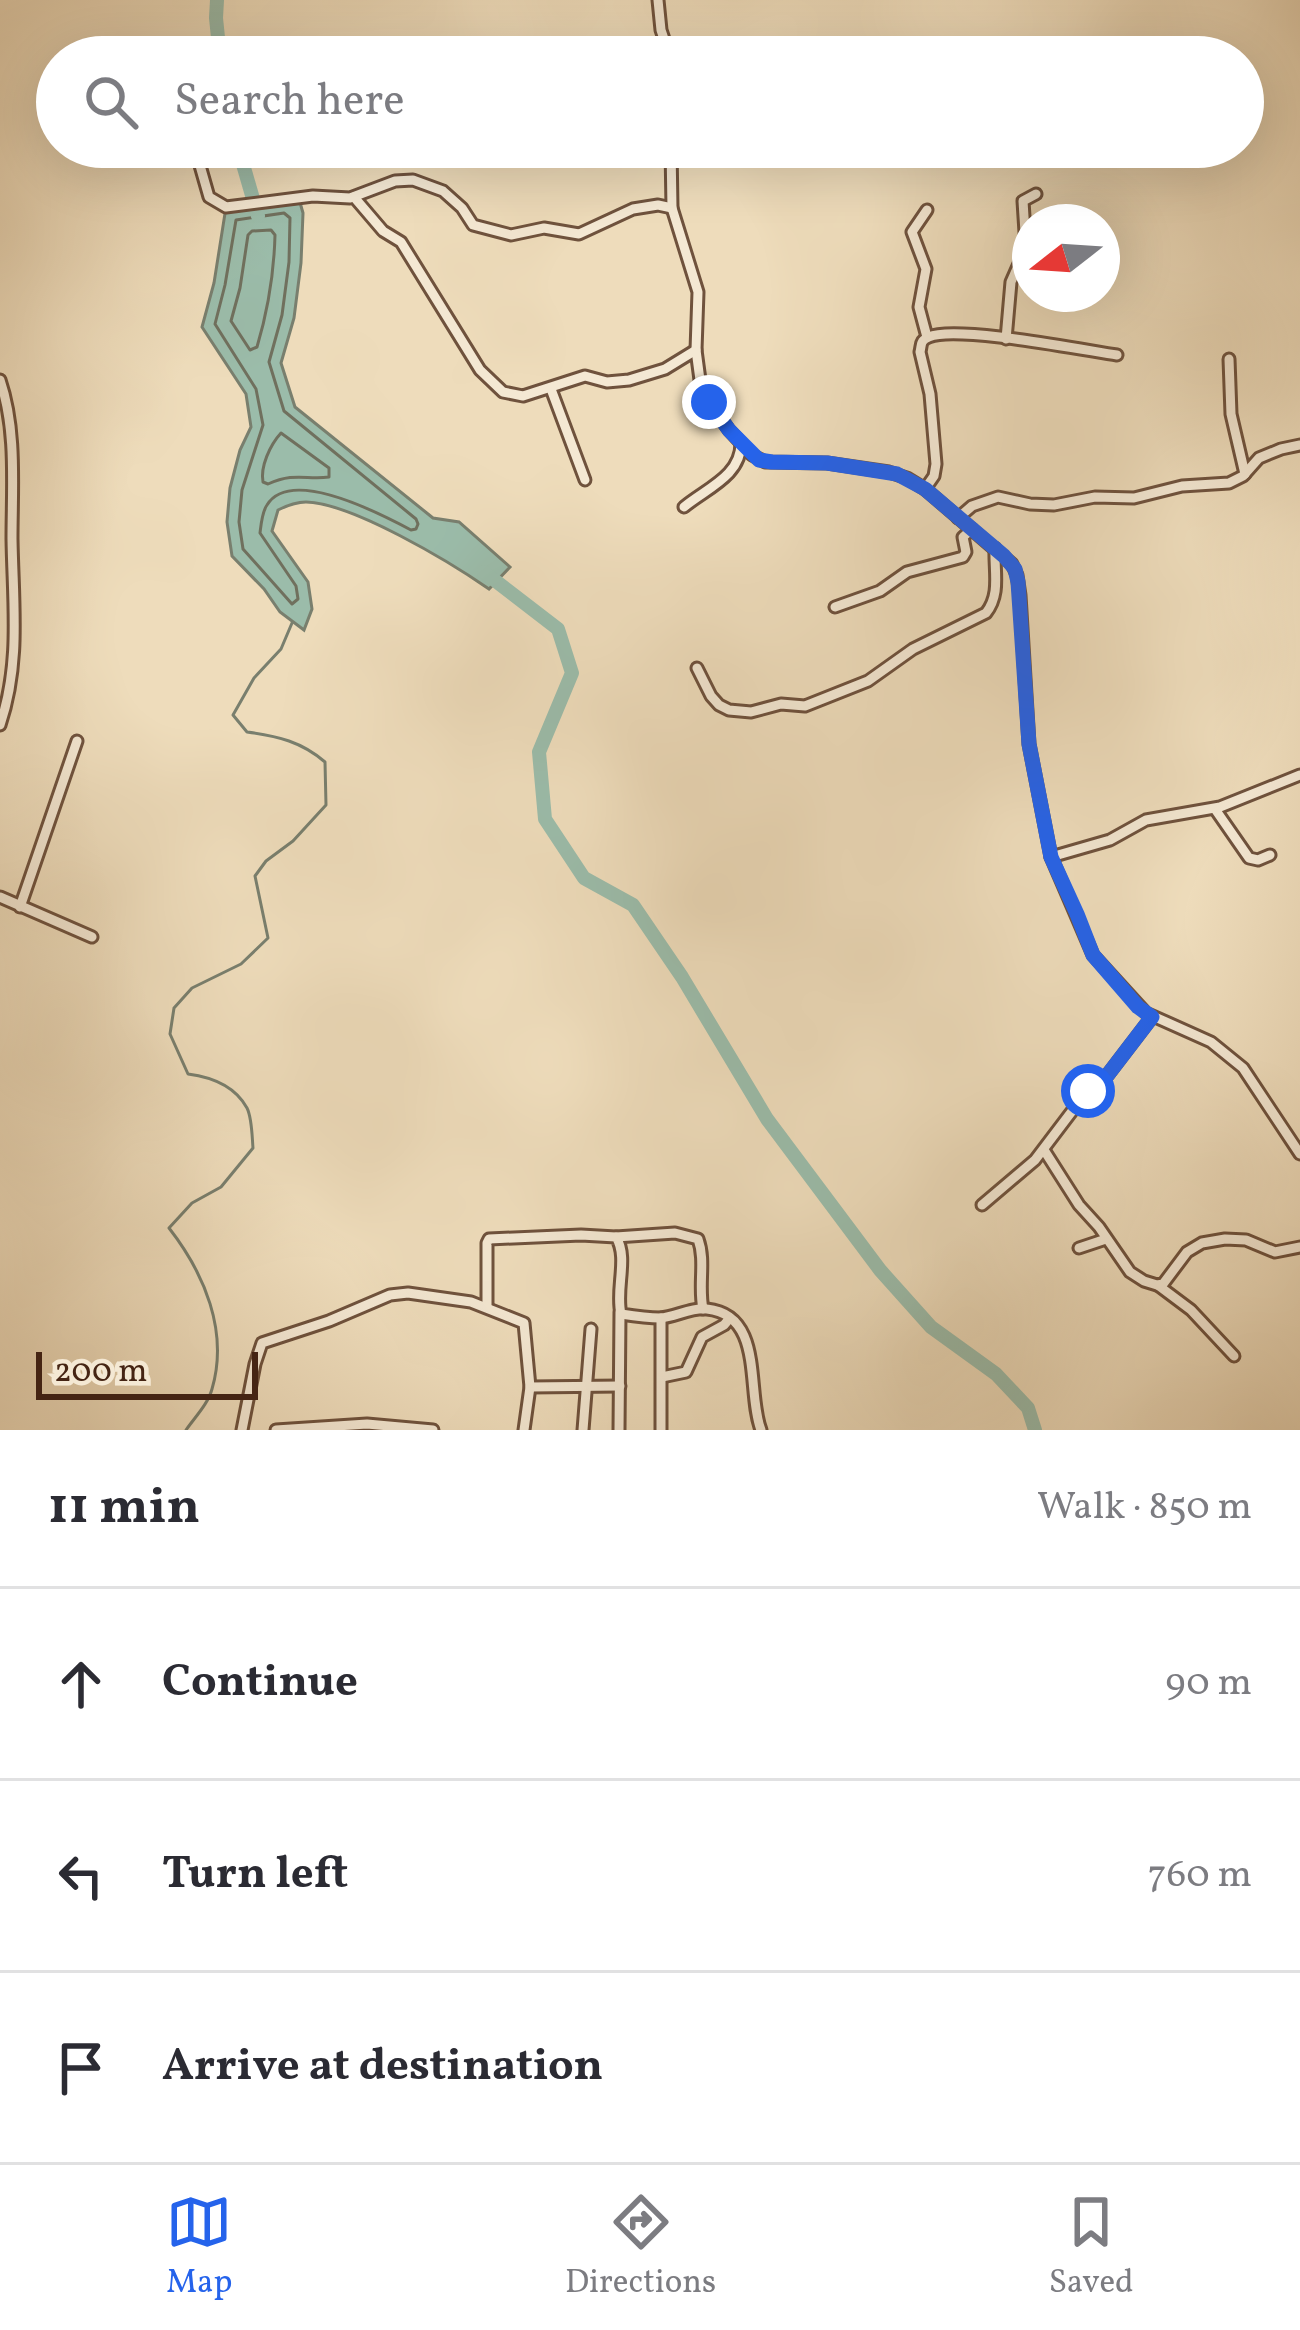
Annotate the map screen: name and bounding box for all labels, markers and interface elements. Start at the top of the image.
search box [36,36,1264,168]
icon: search [78,69,144,135]
text: Search here [174,71,405,134]
north arrow [1012,204,1120,312]
route end [682,375,736,429]
route start [1061,1064,1115,1118]
scale bar [36,1346,258,1399]
text: 200 m [54,1350,148,1396]
text: 11 min [48,1473,200,1544]
text: Walk · 850 m [1037,1481,1252,1535]
icon: ahead [48,1651,114,1717]
text: Continue [162,1652,358,1715]
text: 90 m [1165,1657,1252,1711]
icon: left [48,1843,114,1909]
text: Turn left [162,1844,348,1907]
text: 760 m [1148,1849,1252,1903]
icon: arrive [48,2035,114,2101]
text: Arrive at destination [162,2036,603,2099]
tab: Map [166,2189,232,2307]
tab: Directions [565,2189,716,2307]
tab: Saved [1049,2189,1134,2307]

